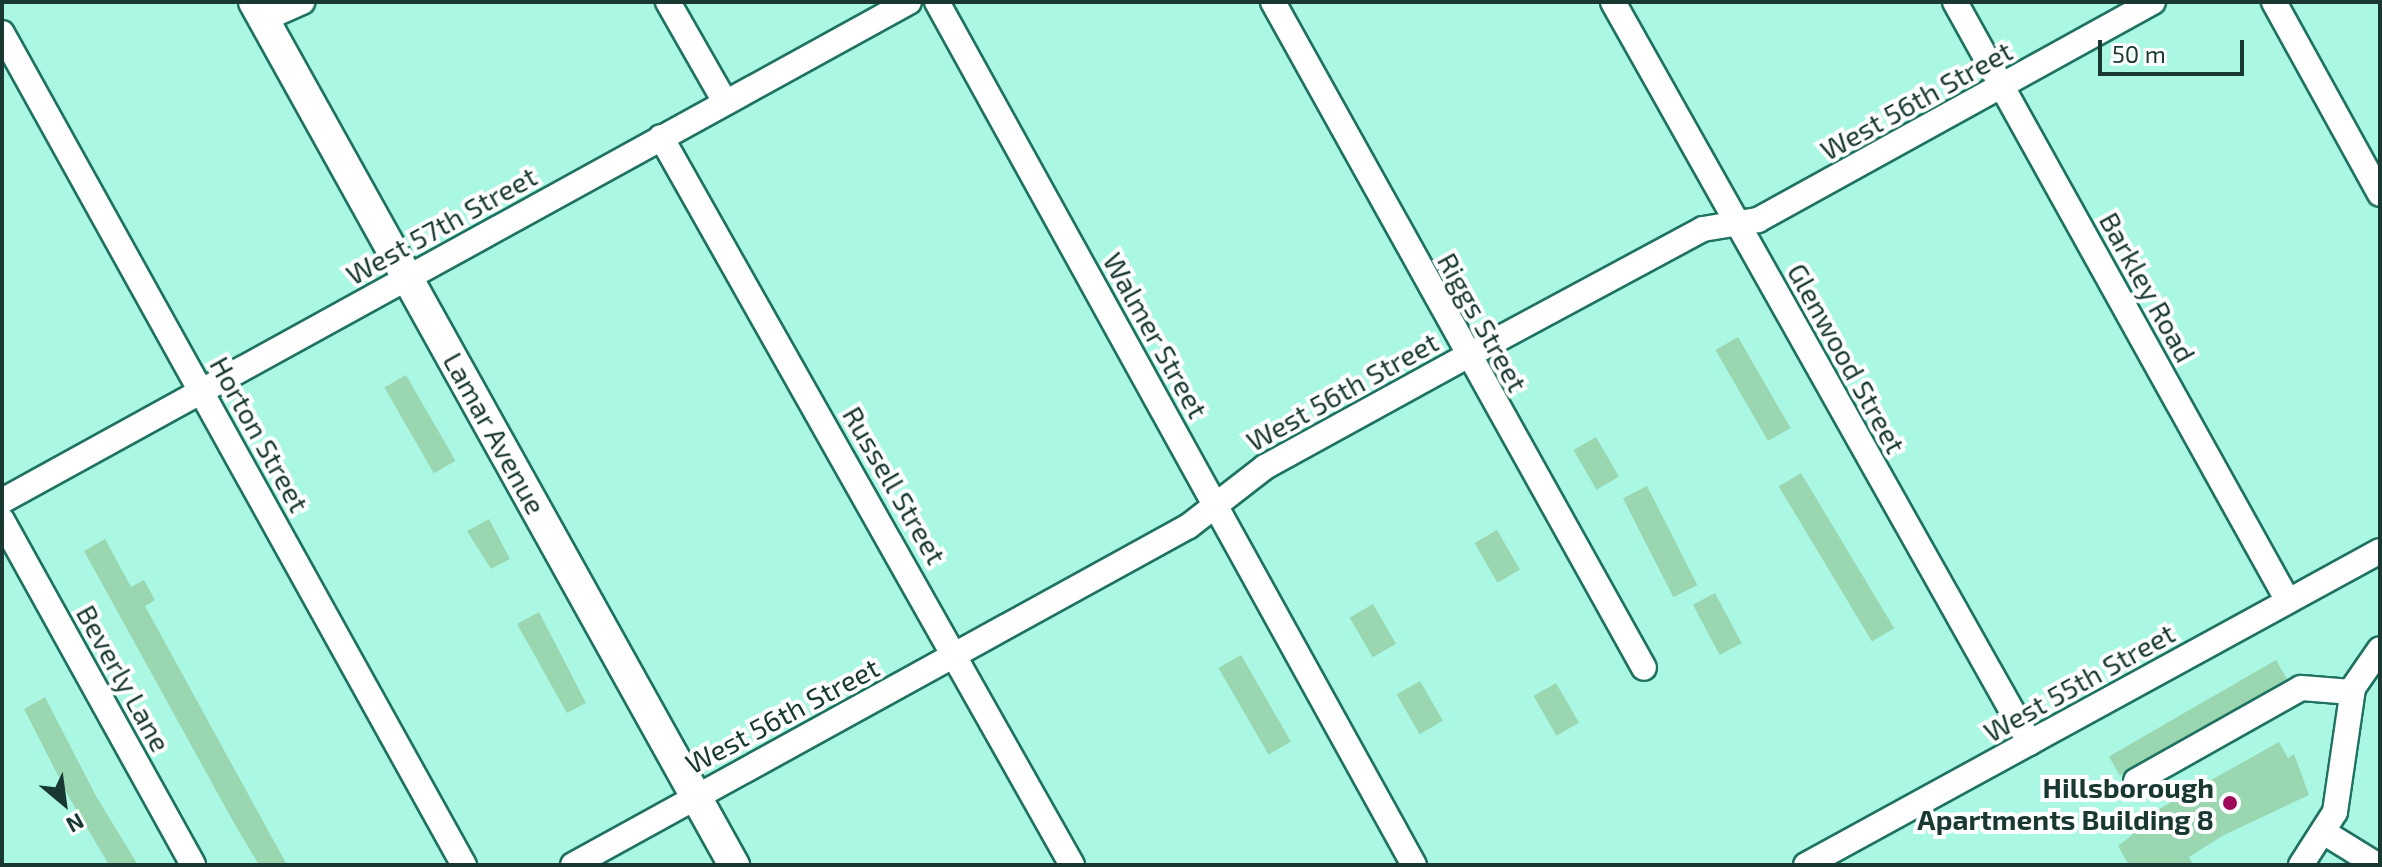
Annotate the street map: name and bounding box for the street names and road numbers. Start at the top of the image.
street label: West 56th Street [1814,33,2018,167]
street label: West 57th Street [340,159,542,291]
street label: Barkley Road [2093,206,2203,368]
street label: Walmer Street [1097,246,1215,424]
street label: Riggs Street [1431,247,1535,397]
street label: Glenwood Street [1781,257,1913,459]
street label: West 56th Street [1240,324,1444,458]
street label: Lamar Avenue [436,346,554,520]
street label: Horton Street [203,350,317,518]
street label: Russell Street [836,400,954,570]
street label: Beverly Lane [70,599,178,757]
street label: West 55th Street [1978,616,2180,748]
street label: West 56th Street [680,650,884,780]

